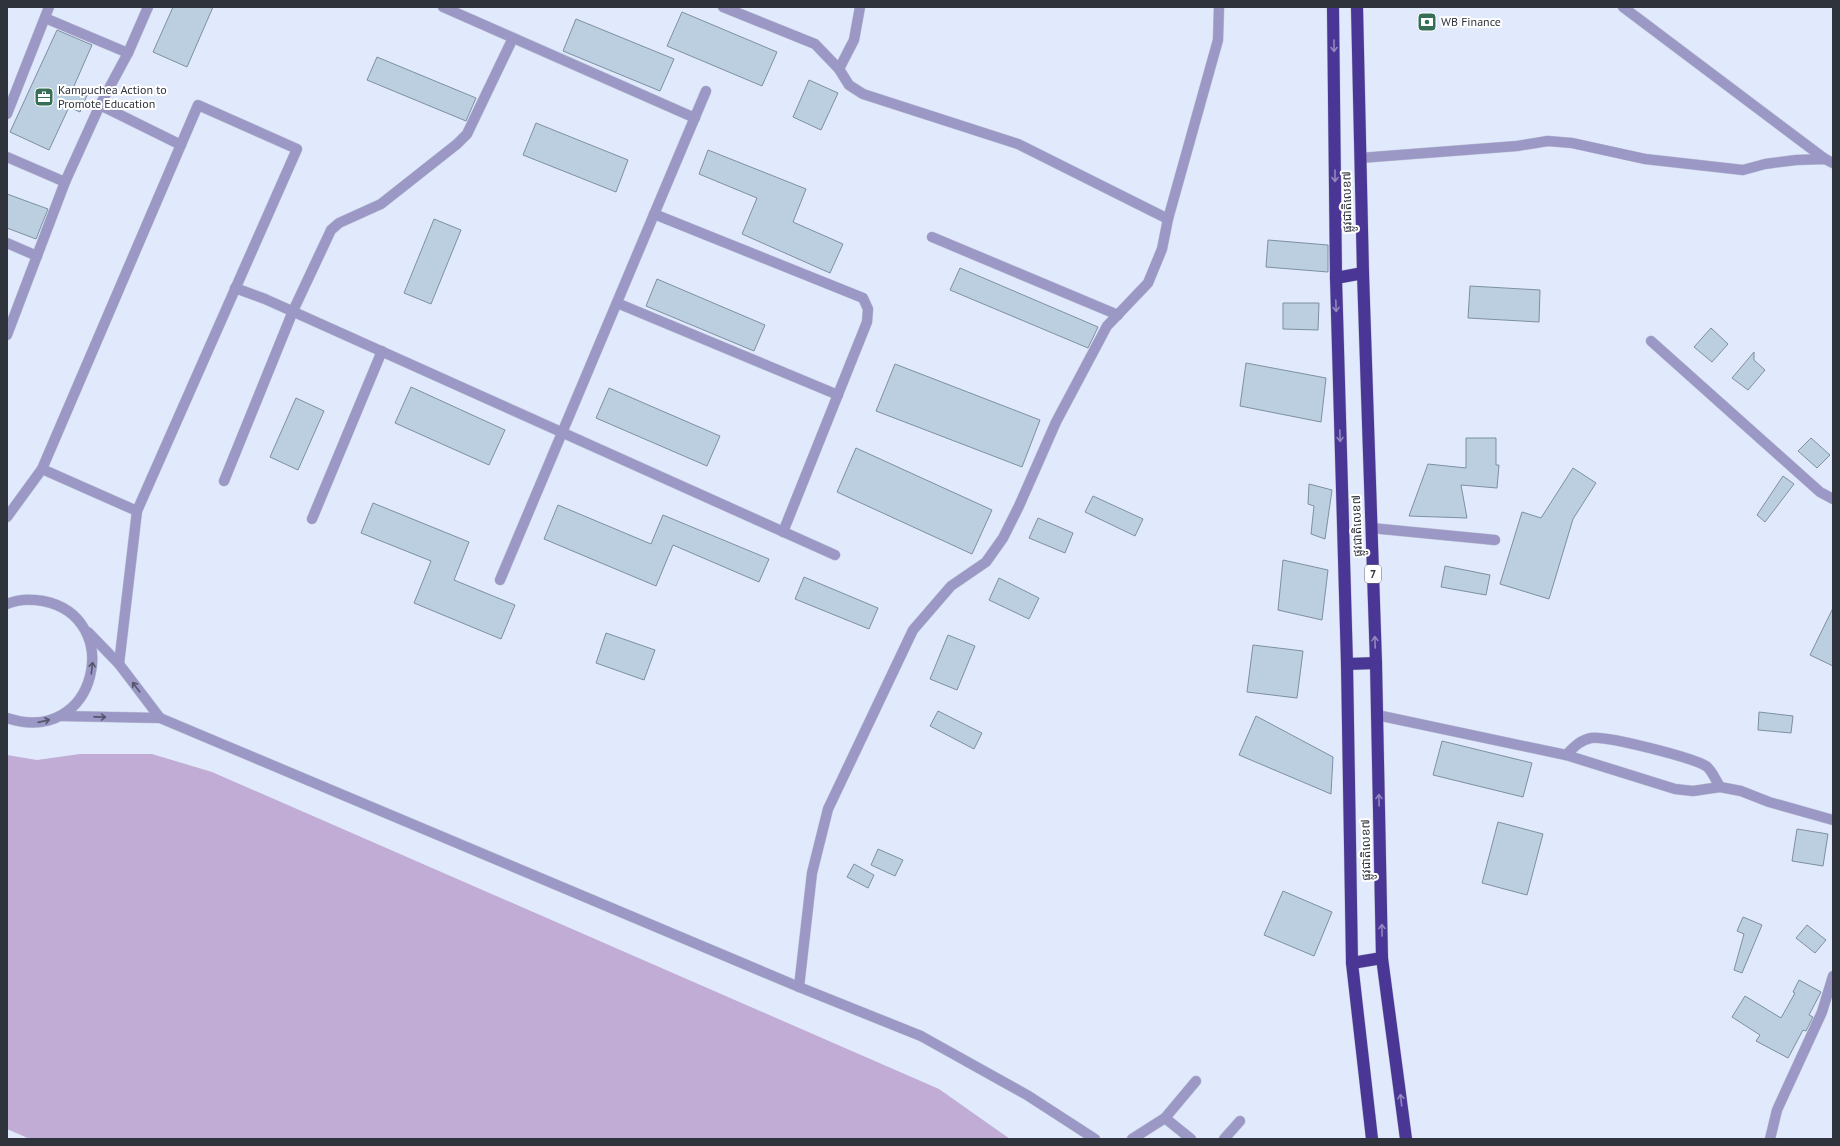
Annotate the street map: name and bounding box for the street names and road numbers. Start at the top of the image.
street label: ផ្លូវជាតិលេខ៧ [1338,171,1358,233]
street label: ផ្លូវជាតិលេខ៧ [1348,495,1369,557]
road number: 7 [1365,565,1381,583]
street label: ផ្លូវជាតិលេខ៧ [1357,819,1377,881]

